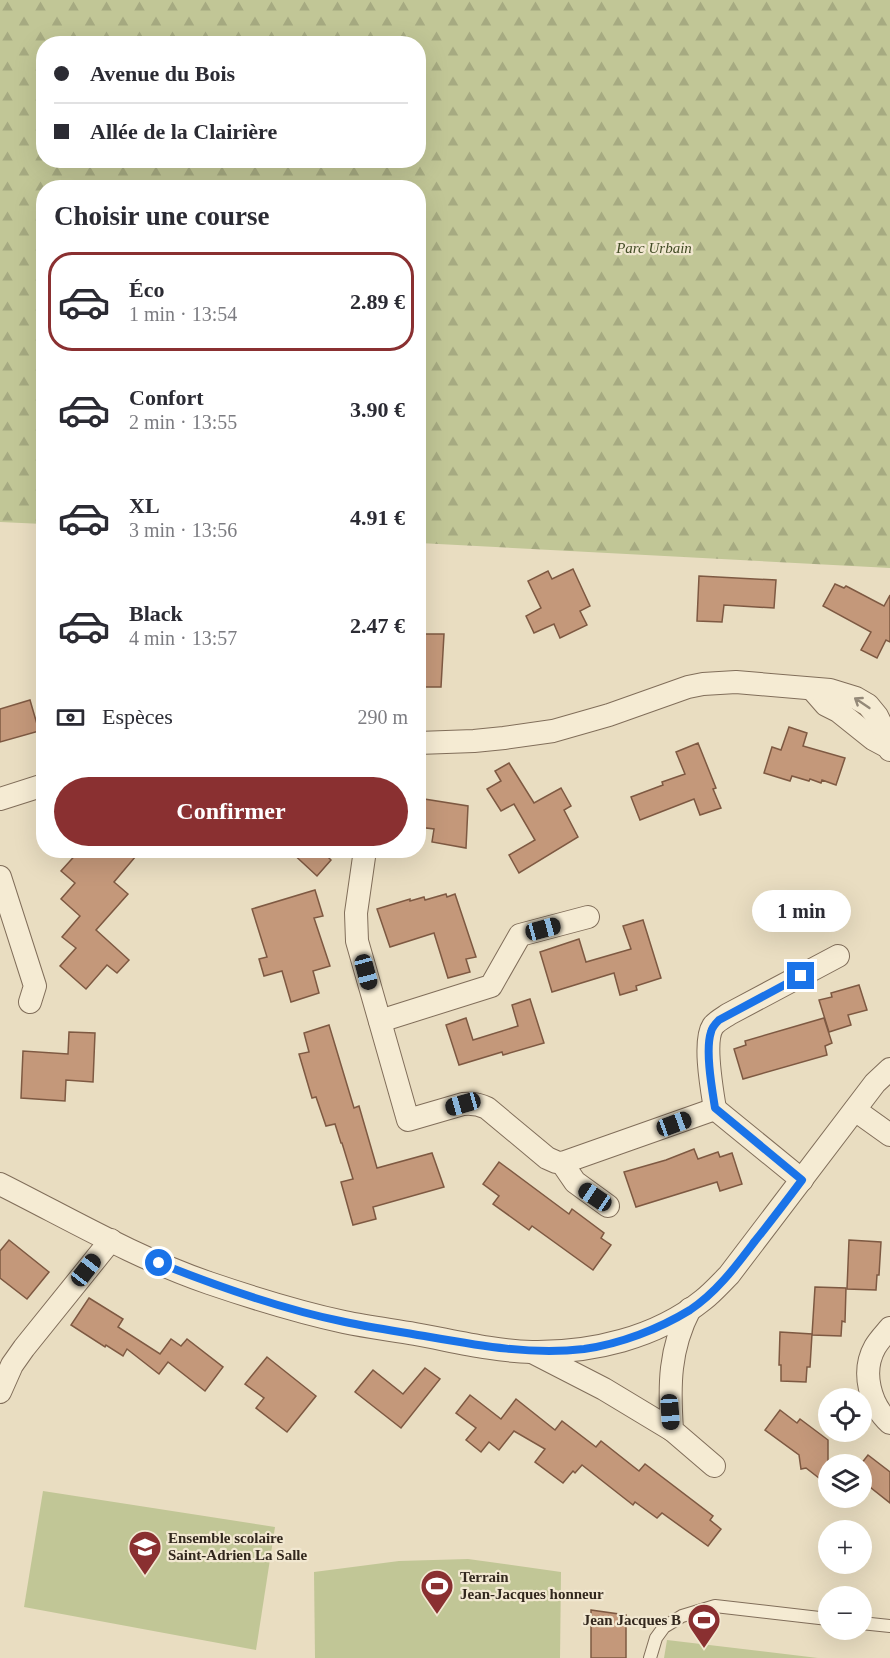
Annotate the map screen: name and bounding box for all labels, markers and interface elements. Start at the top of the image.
text: Avenue du Bois [90,61,235,86]
text: Allée de la Clairière [90,119,277,144]
text: Choisir une course [54,201,270,231]
park label: Parc Urbain [615,240,692,256]
icon: car [57,275,111,329]
text: Éco [129,277,164,302]
text: 2.89 € [350,289,405,314]
text: 1 min · 13:54 [129,303,237,325]
icon: car [57,383,111,437]
text: Confort [129,385,204,410]
text: 3.90 € [350,397,405,422]
text: 2 min · 13:55 [129,411,237,433]
icon: car [57,491,111,545]
text: XL [129,493,160,518]
text: 4.91 € [350,505,405,530]
text: 3 min · 13:56 [129,519,237,541]
icon: car [57,599,111,653]
text: Black [129,601,183,626]
text: 2.47 € [350,613,405,638]
text: 4 min · 13:57 [129,627,237,649]
one-way arrow [855,697,871,709]
icon: cash [54,701,87,734]
text: Espèces [102,704,173,729]
text: 290 m [357,706,408,728]
button: Confirmer [54,777,408,846]
callout: 1 min [752,889,850,931]
text: 1 min [777,900,826,922]
car [523,916,563,942]
car [353,952,379,992]
route end [787,962,814,989]
car [443,1090,483,1118]
car [654,1109,694,1139]
car [575,1179,615,1215]
route start [145,1249,172,1276]
car [68,1250,104,1290]
map controls [818,1388,872,1640]
button: locate [818,1388,872,1442]
car [660,1393,680,1431]
button: layers [818,1454,872,1508]
button: + [818,1520,872,1574]
school or university icon: Ensemble scolaire Saint-Adrien La Salle [127,1529,163,1576]
place label: Ensemble scolaire Saint-Adrien La Salle [168,1530,308,1563]
sports icon: Terrain Jean-Jacques honneur [419,1568,455,1615]
place label: Terrain Jean-Jacques honneur [460,1569,604,1602]
button: − [818,1586,872,1640]
sports icon: Jean Jacques B [686,1602,722,1649]
place label: Jean Jacques B [583,1612,681,1628]

